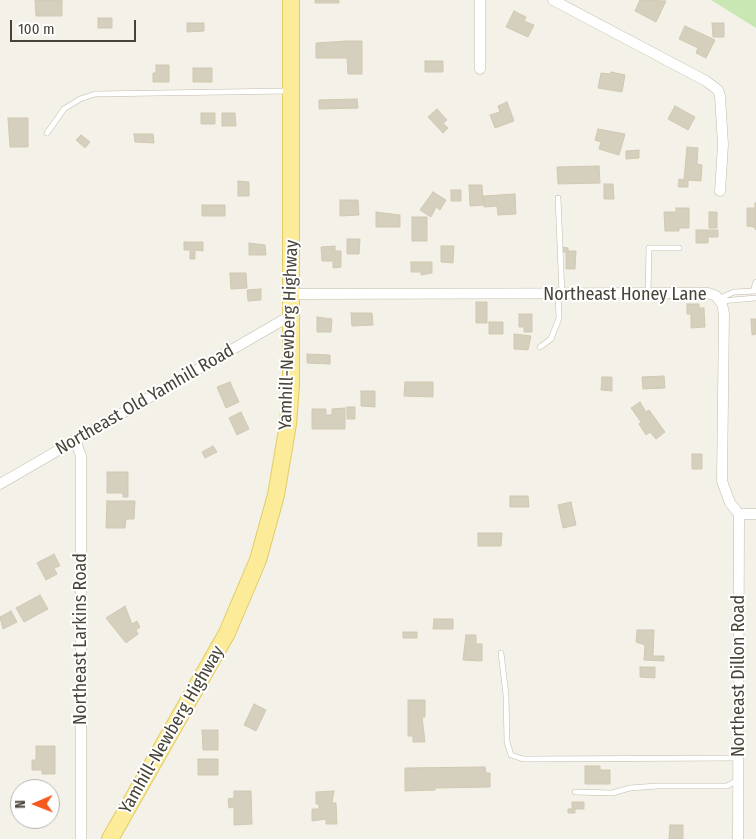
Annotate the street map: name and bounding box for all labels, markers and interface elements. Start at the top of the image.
scale bar [12,10,139,42]
text: 100 m [18,20,55,38]
street label: Yamhill-Newberg Highway [275,239,303,431]
street label: Northeast Honey Lane [543,284,707,306]
street label: Northeast Old Yamhill Road [52,340,238,460]
street label: Northeast Larkins Road [70,553,92,725]
street label: Northeast Dillon Road [728,595,750,757]
street label: Yamhill-Newberg Highway [115,642,229,818]
north arrow [10,779,60,829]
text: N [12,800,29,809]

